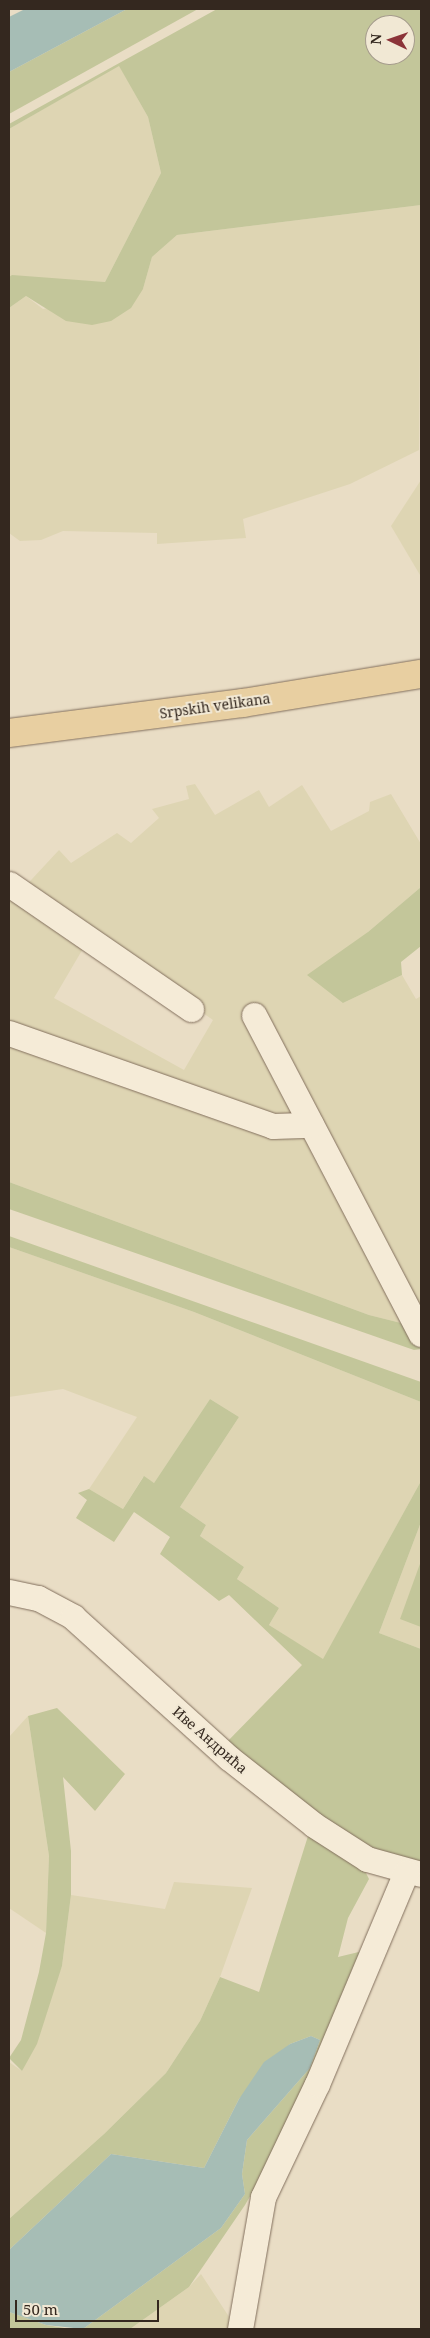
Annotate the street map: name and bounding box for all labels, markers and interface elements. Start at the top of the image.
north arrow [365,15,415,65]
text: N [366,33,385,45]
street label: Srpskih velikana [159,690,271,722]
street label: Иве Андрића [169,1703,251,1777]
scale bar [18,2290,161,2322]
text: 50 m [23,2299,58,2319]

